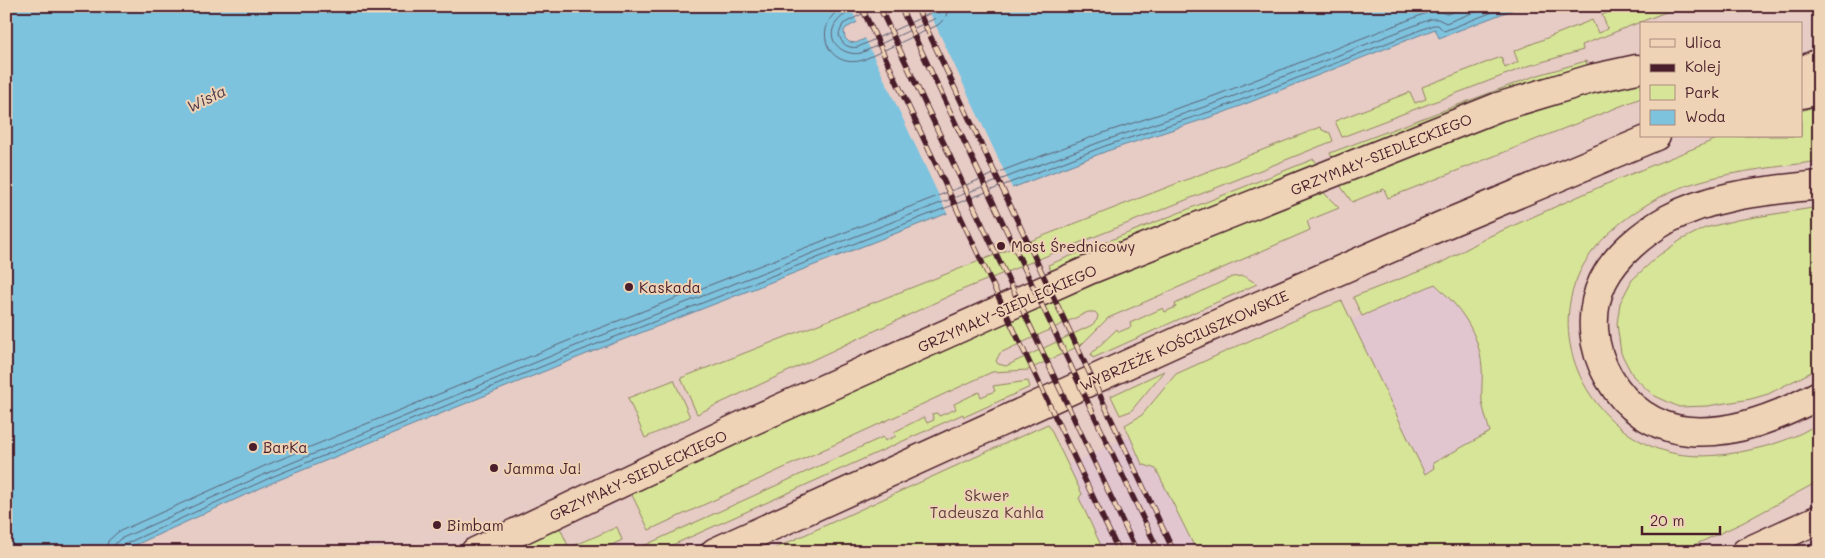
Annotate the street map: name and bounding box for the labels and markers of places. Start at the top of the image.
place label: Most Średnicowy [1011,236,1136,256]
marker: Most Średnicowy [995,240,1007,252]
place label: Kaskada [639,277,701,297]
marker: Kaskada [623,281,635,293]
place label: BarKa [263,437,308,457]
marker: BarKa [247,441,259,453]
place label: Jamma Ja! [504,458,581,478]
marker: Jamma Ja! [488,462,500,474]
place label: Bimbam [447,515,504,535]
marker: Bimbam [431,519,443,531]

